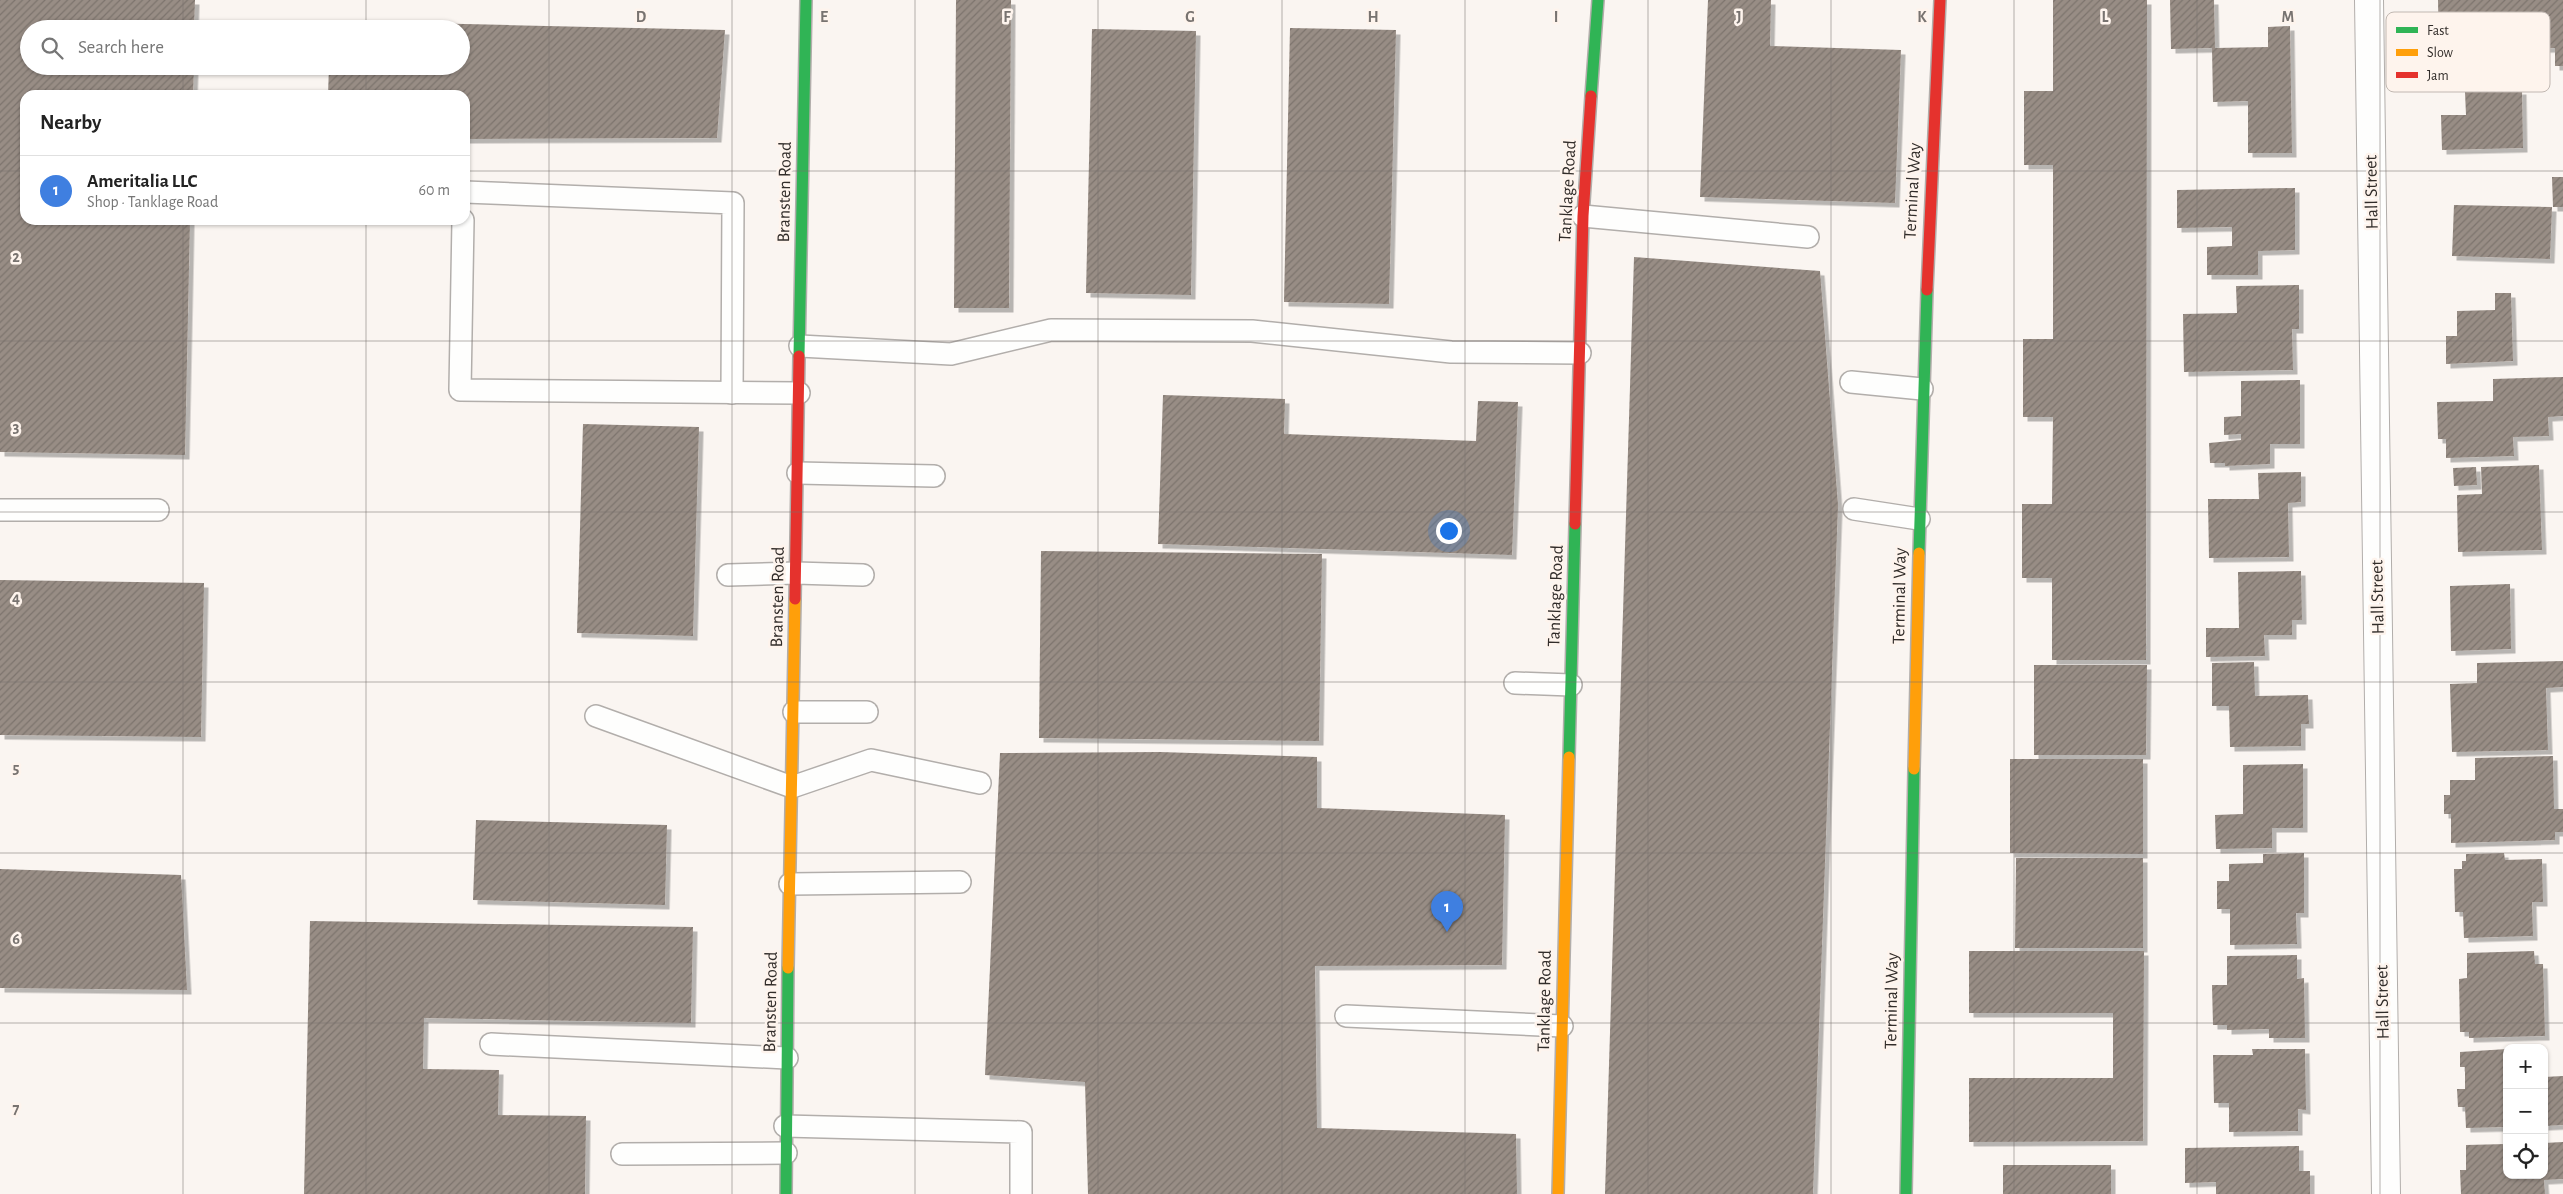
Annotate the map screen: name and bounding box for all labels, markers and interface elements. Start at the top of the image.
text: D [636,9,647,25]
text: E [820,9,828,25]
text: F [1003,9,1011,25]
text: G [1185,9,1195,25]
text: H [1367,9,1379,25]
text: I [1554,9,1558,25]
text: J [1736,9,1742,25]
text: K [1917,9,1927,25]
text: L [2102,9,2109,25]
text: M [2282,9,2294,25]
legend [2386,12,2550,92]
search box [20,20,470,75]
text: Fast [2427,24,2449,38]
icon: search [38,34,66,62]
text: Search here [78,38,164,57]
text: Slow [2427,46,2454,60]
text: Jam [2427,69,2449,83]
text: Nearby [40,112,101,133]
street label: Tanklage Road [1556,140,1580,242]
street label: Bransten Road [775,141,795,243]
street label: Terminal Way [1901,142,1925,240]
street label: Hall Street [2362,154,2382,229]
text: Ameritalia LLC [87,172,197,191]
text: 1 [53,182,59,198]
text: 60 m [419,182,450,198]
text: Shop · Tanklage Road [87,194,218,210]
text: 2 [12,249,20,265]
text: 3 [13,419,20,435]
your location [1436,518,1462,544]
street label: Tanklage Road [1545,545,1567,647]
street label: Bransten Road [768,546,788,648]
street label: Terminal Way [1890,547,1910,644]
street label: Hall Street [2368,559,2388,634]
text: 4 [12,590,20,606]
text: 5 [13,760,20,776]
pin: 1 [1431,891,1463,932]
text: 6 [12,931,20,947]
street label: Tanklage Road [1535,950,1555,1052]
street label: Bransten Road [761,951,781,1053]
street label: Terminal Way [1882,952,1902,1049]
street label: Hall Street [2373,964,2393,1039]
map controls [2503,1044,2548,1179]
button: + [2503,1044,2548,1089]
button: − [2503,1089,2548,1134]
text: 7 [13,1101,20,1117]
button: locate [2503,1134,2548,1179]

